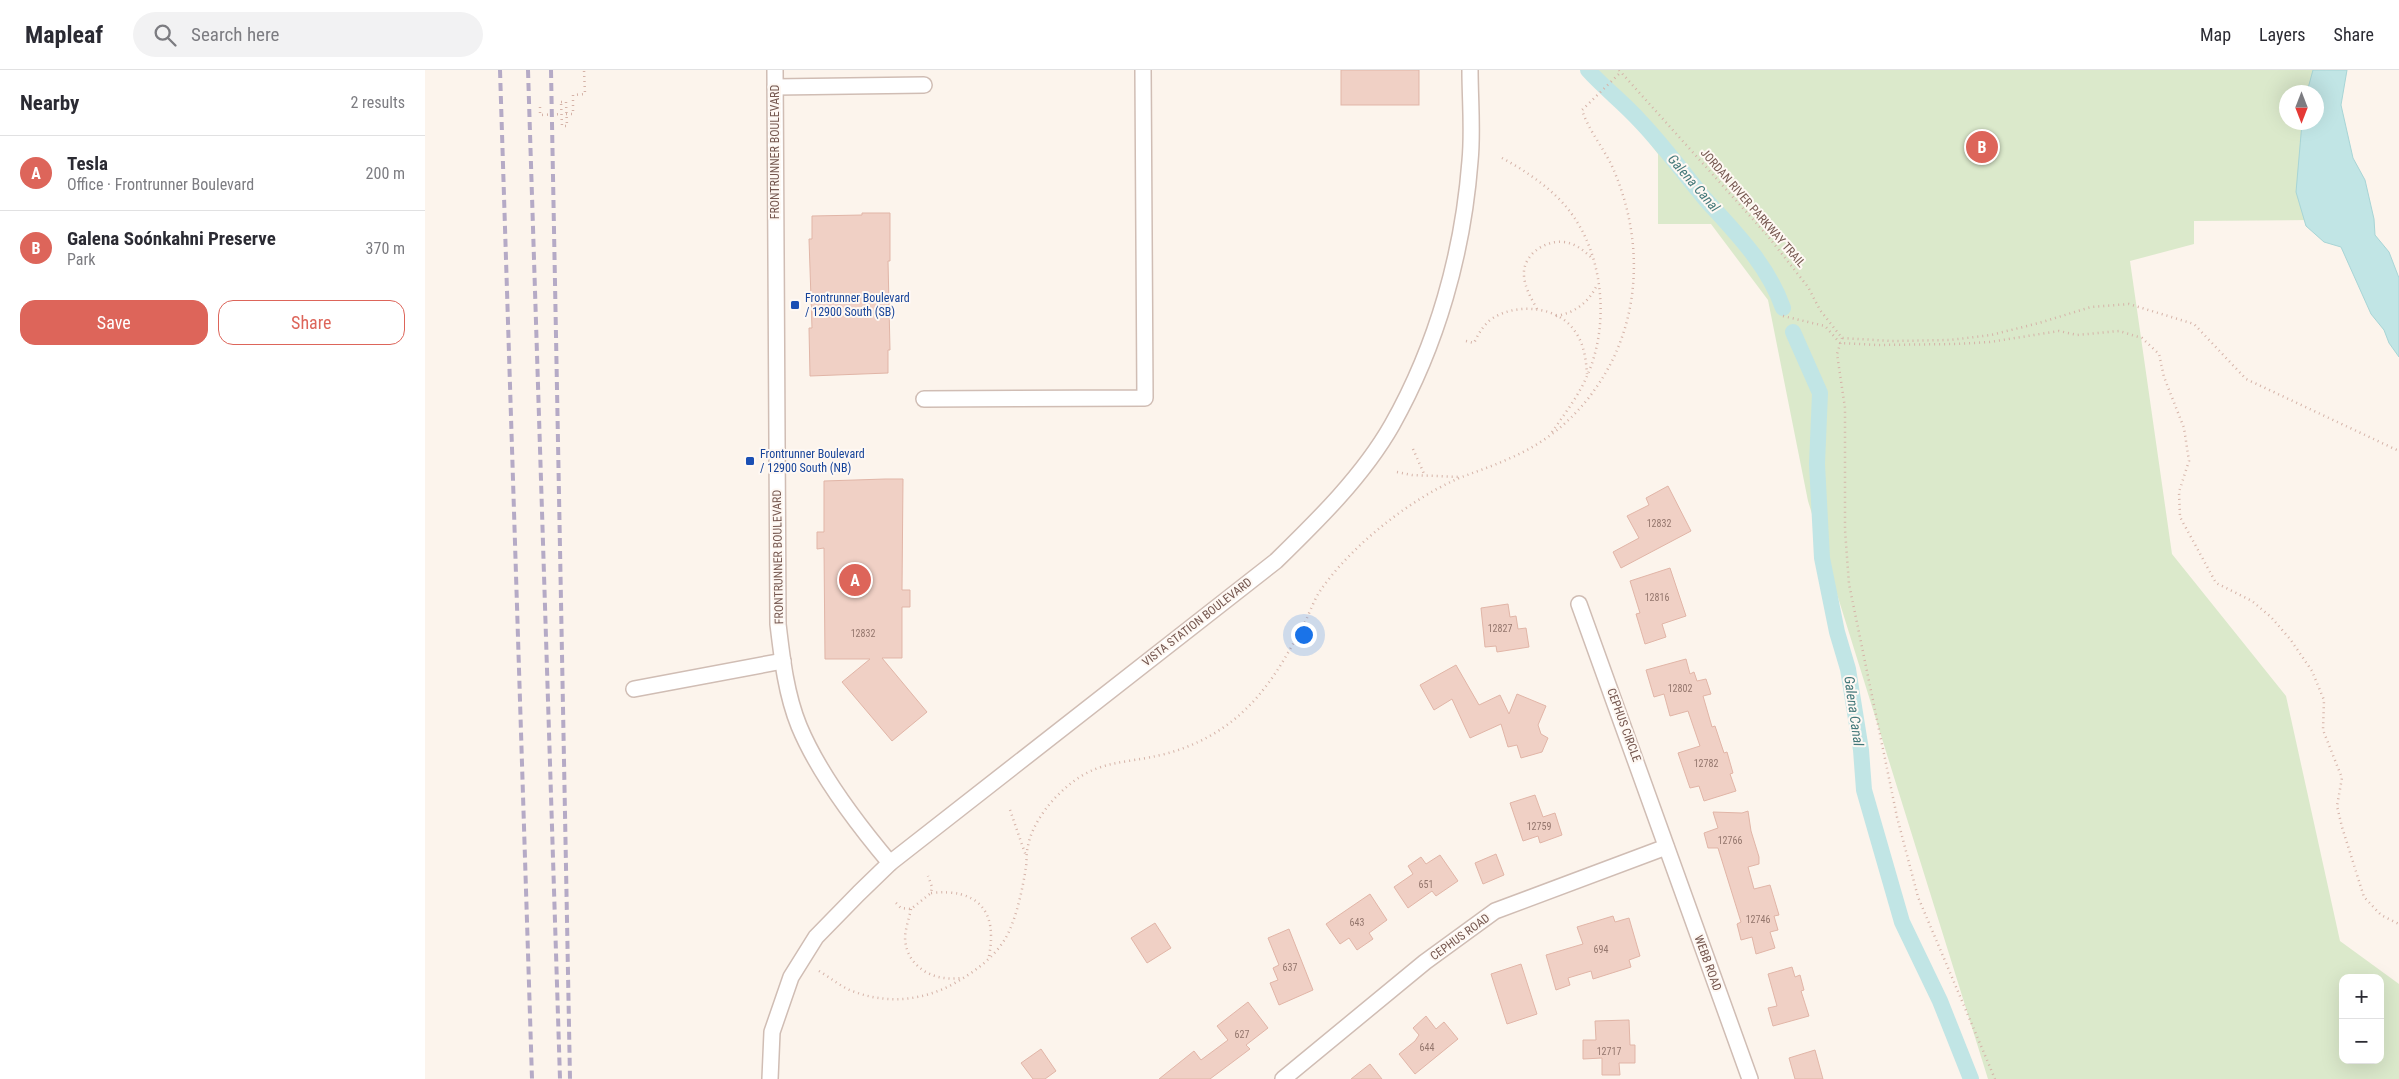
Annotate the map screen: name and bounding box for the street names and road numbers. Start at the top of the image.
street label: FRONTRUNNER BOULEVARD [768,85,782,219]
street label: JORDAN RIVER PARKWAY TRAIL [1698,146,1808,270]
street label: FRONTRUNNER BOULEVARD [770,489,786,624]
street label: VISTA STATION BOULEVARD [1140,575,1255,669]
street label: CEPHUS CIRCLE [1604,686,1644,764]
street label: CEPHUS ROAD [1428,911,1492,963]
street label: WEBB ROAD [1691,933,1725,993]

